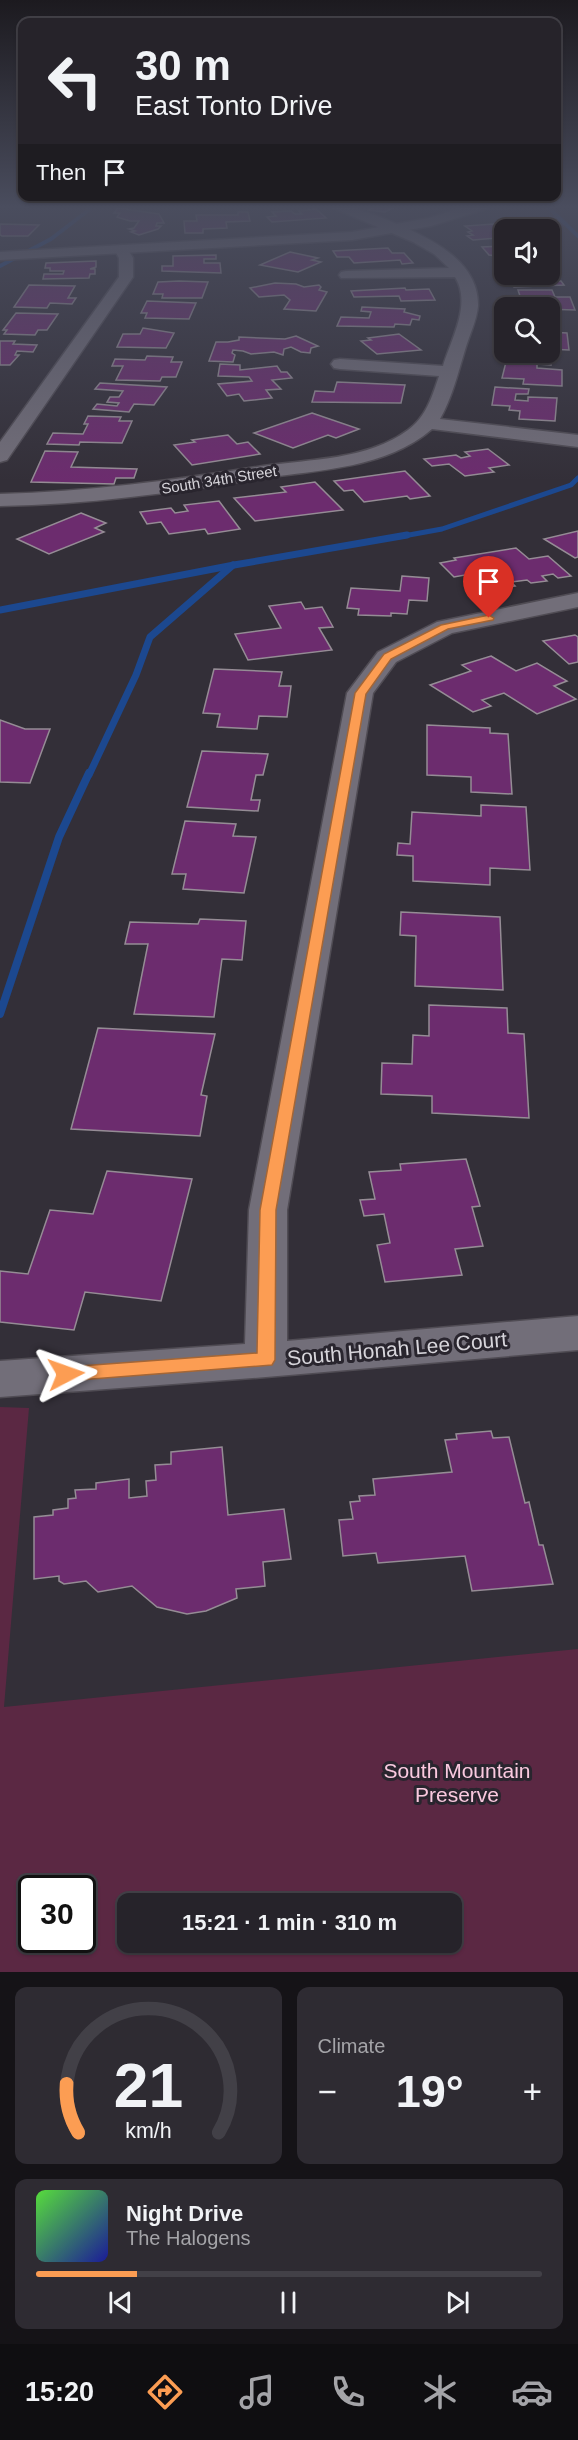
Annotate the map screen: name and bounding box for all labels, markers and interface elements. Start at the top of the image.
icon: left [36,42,114,120]
text: 30 m [135,42,231,89]
text: East Tonto Drive [135,91,333,121]
icon: arrive [98,156,131,189]
text: Then [36,160,86,185]
map controls [494,219,560,363]
button: sound [494,219,560,285]
button: search [494,297,560,363]
street label: South 34th Street [160,462,279,497]
pin [463,556,514,618]
icon: arrive [472,565,505,598]
street label: South Honah Lee Court [286,1327,508,1370]
position arrow [34,1342,98,1406]
park label: South Mountain Preserve [383,1759,531,1806]
speed limit sign: 30 [18,1875,96,1953]
text: 15:21 · 1 min · 310 m [182,1910,397,1935]
text: Climate [318,2035,385,2057]
text: 21 [114,2051,183,2120]
text: 19° [396,2066,464,2117]
text: − [318,2073,337,2110]
text: + [523,2073,542,2110]
text: km/h [125,2119,171,2143]
text: Night Drive [126,2201,243,2226]
text: The Halogens [126,2227,251,2249]
icon: previous [104,2286,137,2319]
icon: pause [272,2286,305,2319]
icon: next [441,2286,474,2319]
icon: directions [144,2371,186,2413]
icon: music [236,2371,278,2413]
icon: phone [327,2371,369,2413]
icon: climate [419,2371,461,2413]
icon: car [511,2371,553,2413]
text: 15:20 [25,2377,94,2407]

